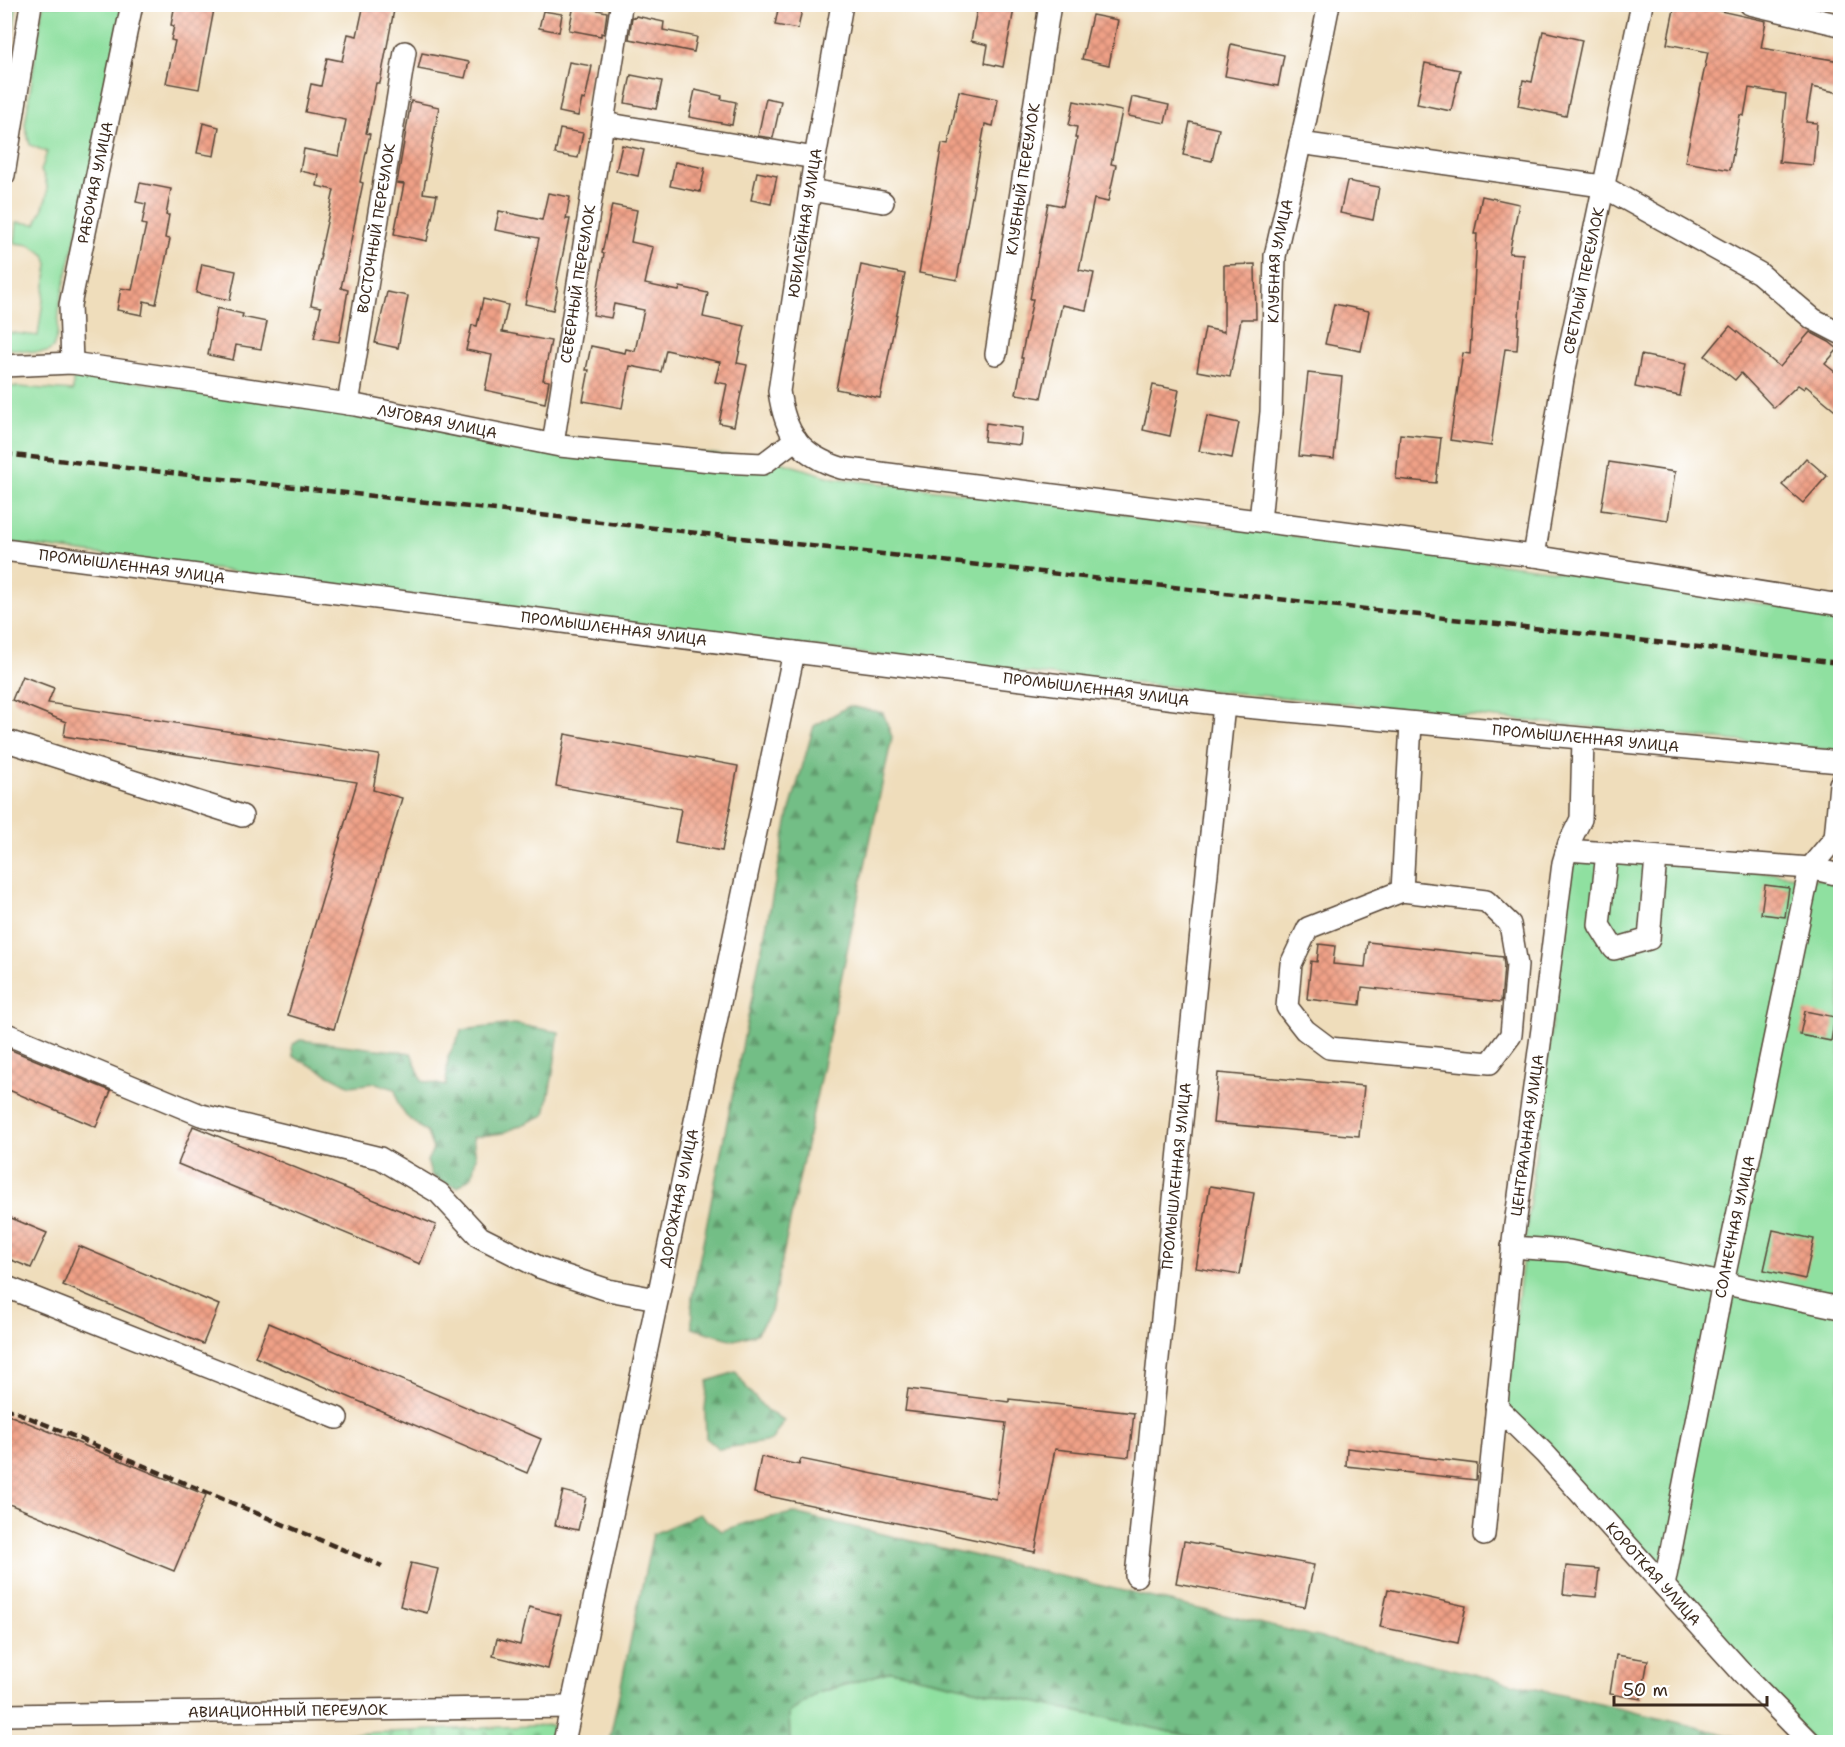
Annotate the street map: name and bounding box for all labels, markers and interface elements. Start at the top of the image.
street label: КЛУБНЫЙ ПЕРЕУЛОК [1001,101,1045,257]
street label: РАБОЧАЯ УЛИЦА [73,120,118,246]
street label: ВОСТОЧНЫЙ ПЕРЕУЛОК [353,141,400,315]
street label: ЮБИЛЕЙНАЯ УЛИЦА [782,147,827,299]
street label: КЛУБНАЯ УЛИЦА [1263,197,1298,324]
street label: СЕВЕРНЫЙ ПЕРЕУЛОК [556,203,600,365]
street label: СВЕТЛЫЙ ПЕРЕУЛОК [1559,205,1609,356]
street label: ЛУГОВАЯ УЛИЦА [376,400,499,443]
street label: ПРОМЫШЛЕННАЯ УЛИЦА [38,545,226,588]
street label: ПРОМЫШЛЕННАЯ УЛИЦА [520,607,708,651]
street label: ПРОМЫШЛЕННАЯ УЛИЦА [1002,668,1191,711]
street label: ПРОМЫШЛЕННАЯ УЛИЦА [1491,720,1680,757]
street label: ЦЕНТРАЛЬНАЯ УЛИЦА [1506,1053,1548,1218]
street label: ПРОМЫШЛЕННАЯ УЛИЦА [1157,1082,1196,1270]
street label: ДОРОЖНАЯ УЛИЦА [654,1127,703,1269]
street label: СОЛНЕЧНАЯ УЛИЦА [1710,1154,1759,1300]
street label: КОРОТКАЯ УЛИЦА [1601,1518,1705,1630]
scale bar [1614,1669,1767,1707]
text: 50 m [1623,1678,1668,1702]
street label: АВИАЦИОННЫЙ ПЕРЕУЛОК [188,1700,388,1722]

